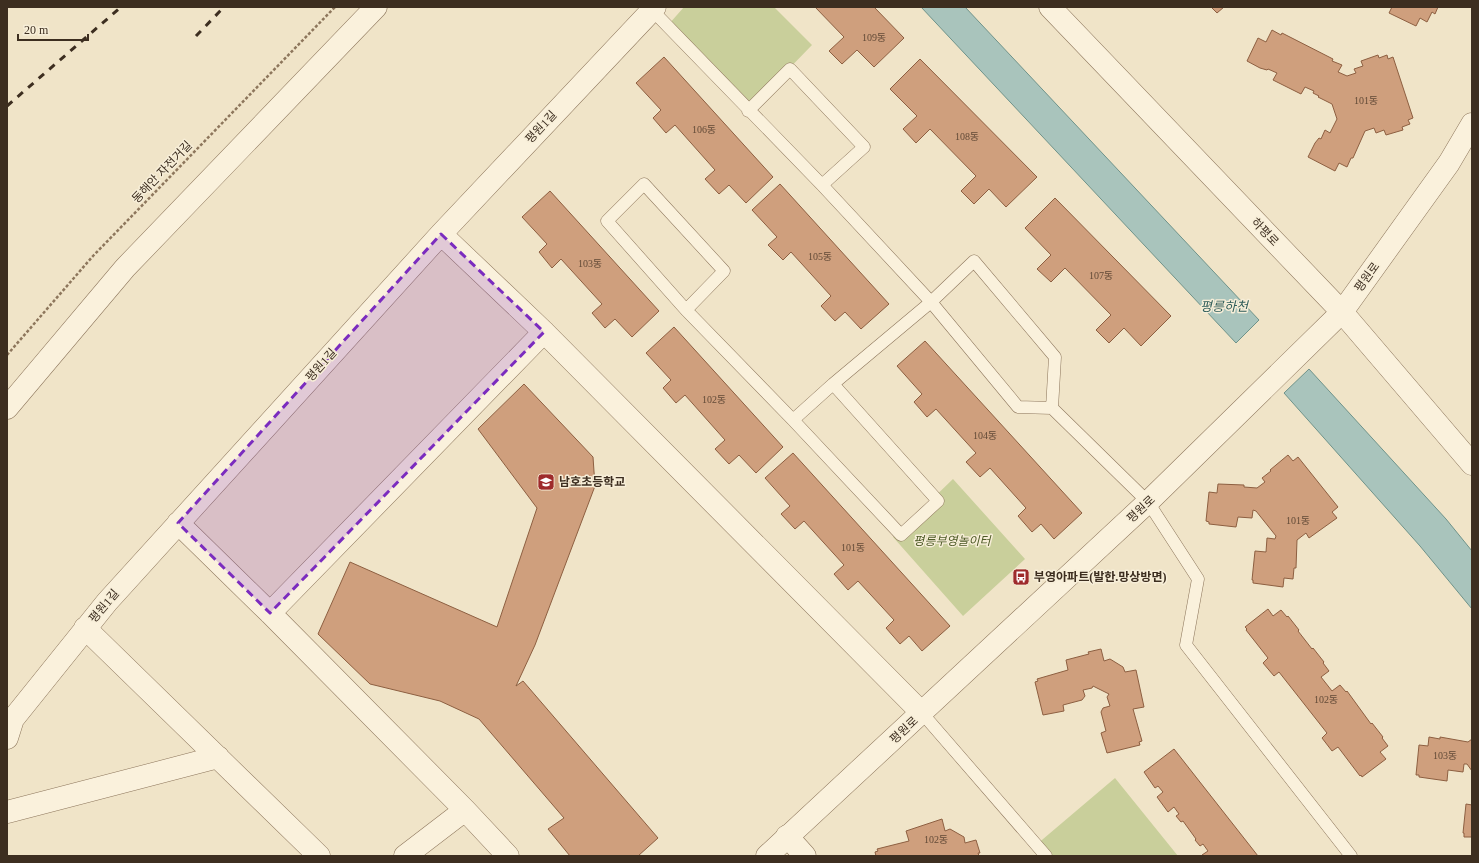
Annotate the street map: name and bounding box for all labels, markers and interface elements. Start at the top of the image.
scale bar [18,16,88,42]
text: 20 m [24,23,49,37]
house number: 109동 [862,32,886,43]
house number: 101동 [1354,95,1378,106]
street label: 평원1길 [523,108,559,146]
house number: 106동 [692,124,716,135]
house number: 108동 [955,131,979,142]
street label: 동해안 자전거길 [129,138,195,206]
street label: 하평로 [1248,215,1282,249]
house number: 105동 [808,251,832,262]
house number: 103동 [578,258,602,269]
street label: 평원로 [1352,259,1382,295]
house number: 107동 [1089,270,1113,281]
water label: 평릉하천 [1200,299,1249,314]
street label: 평원1길 [303,346,339,384]
house number: 102동 [702,394,726,405]
house number: 104동 [973,430,997,441]
school or university icon: 남호초등학교 [536,472,556,492]
place label: 남호초등학교 [559,475,625,489]
street label: 평원로 [1124,493,1158,525]
house number: 101동 [1286,515,1310,526]
park label: 평릉부영놀이터 [913,534,993,548]
house number: 101동 [841,542,865,553]
bus stop icon: 부영아파트(발한.망상방면) [1011,567,1031,587]
place label: 부영아파트(발한.망상방면) [1034,570,1166,584]
street label: 평원1길 [86,587,122,625]
house number: 102동 [1314,694,1338,705]
street label: 평원로 [887,714,921,746]
house number: 103동 [1433,750,1457,761]
house number: 102동 [924,834,948,845]

